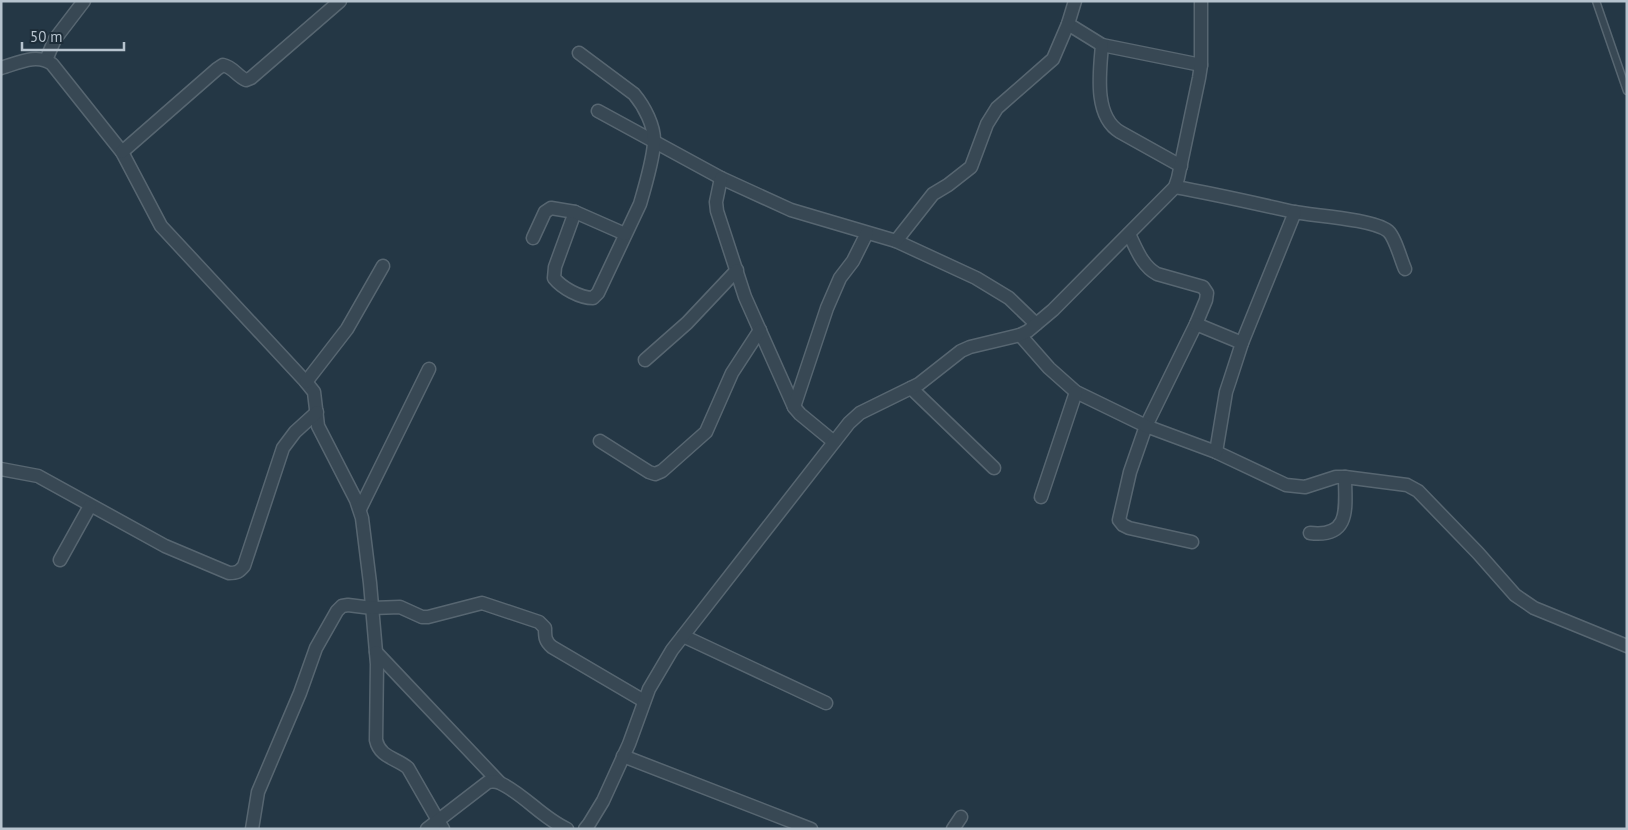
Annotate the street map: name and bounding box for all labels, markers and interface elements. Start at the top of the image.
scale bar [22,20,125,52]
text: 50 m [30,27,63,46]

